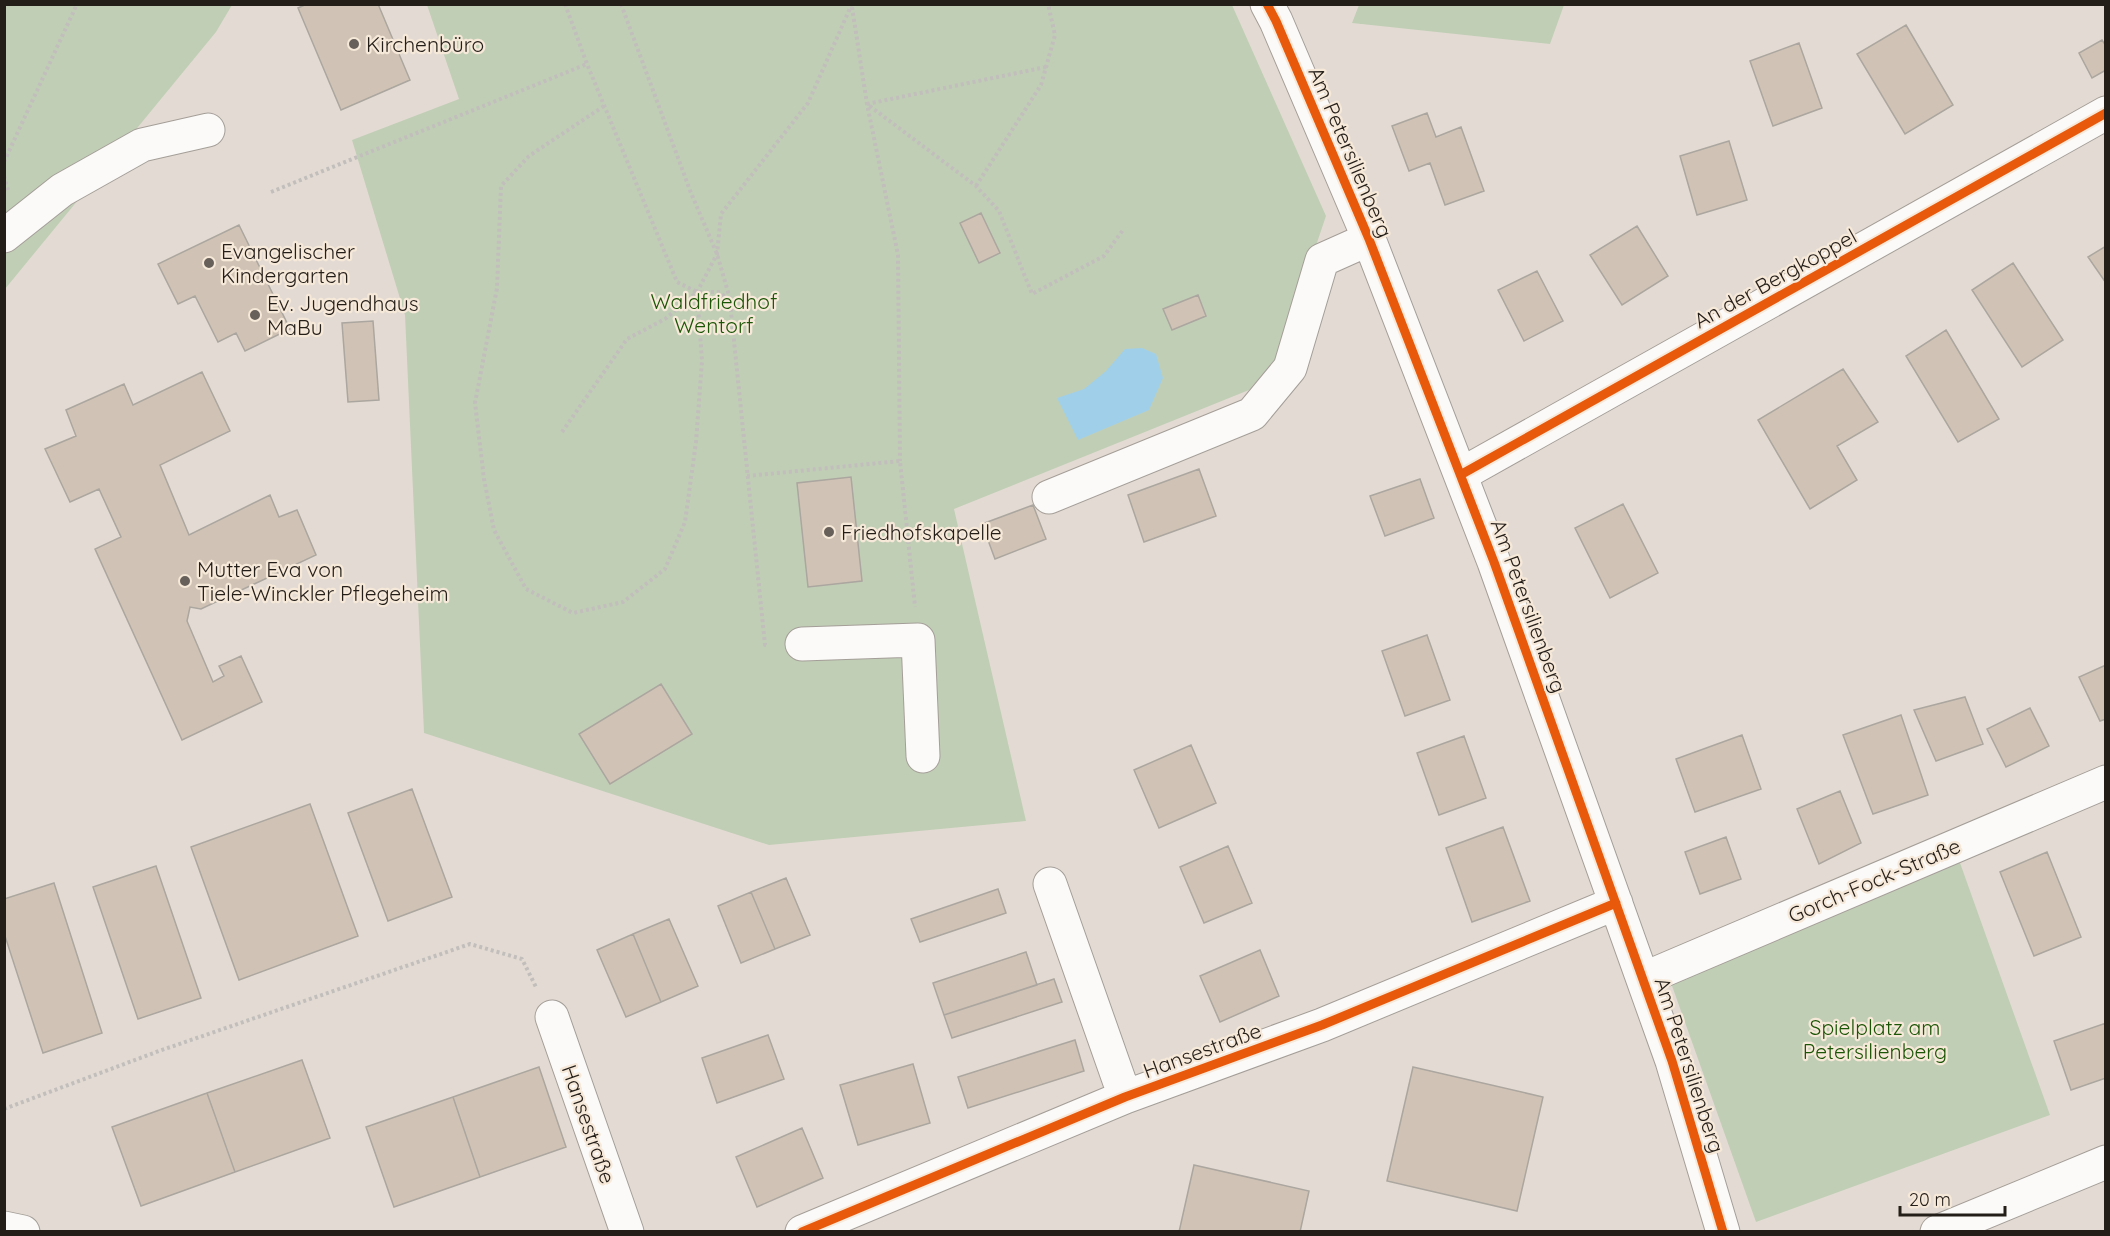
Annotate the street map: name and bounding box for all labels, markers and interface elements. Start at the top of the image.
place label: Kirchenbüro [366,31,484,57]
marker: Kirchenbüro [347,37,361,51]
street label: Am Petersilienberg [1303,63,1399,241]
street label: An der Bergkoppel [1689,223,1861,333]
place label: Evangelischer Kindergarten [221,238,355,288]
marker: Evangelischer Kindergarten [202,256,216,270]
park label: Waldfriedhof Wentorf [650,288,778,338]
place label: Ev. Jugendhaus MaBu [267,290,419,340]
marker: Ev. Jugendhaus MaBu [248,308,262,322]
street label: Am Petersilienberg [1486,516,1572,696]
place label: Friedhofskapelle [841,519,1002,545]
marker: Friedhofskapelle [822,525,836,539]
place label: Mutter Eva von Tiele-Winckler Pflegeheim [197,556,449,606]
marker: Mutter Eva von Tiele-Winckler Pflegeheim [178,574,192,588]
street label: Gorch-Fock-Straße [1784,832,1964,928]
street label: Am Petersilienberg [1649,974,1731,1156]
park label: Spielplatz am Petersilienberg [1803,1014,1947,1064]
street label: Hansestraße [1139,1017,1265,1083]
street label: Hansestraße [557,1061,621,1187]
scale bar [1900,1179,2005,1217]
text: 20 m [1909,1188,1951,1211]

